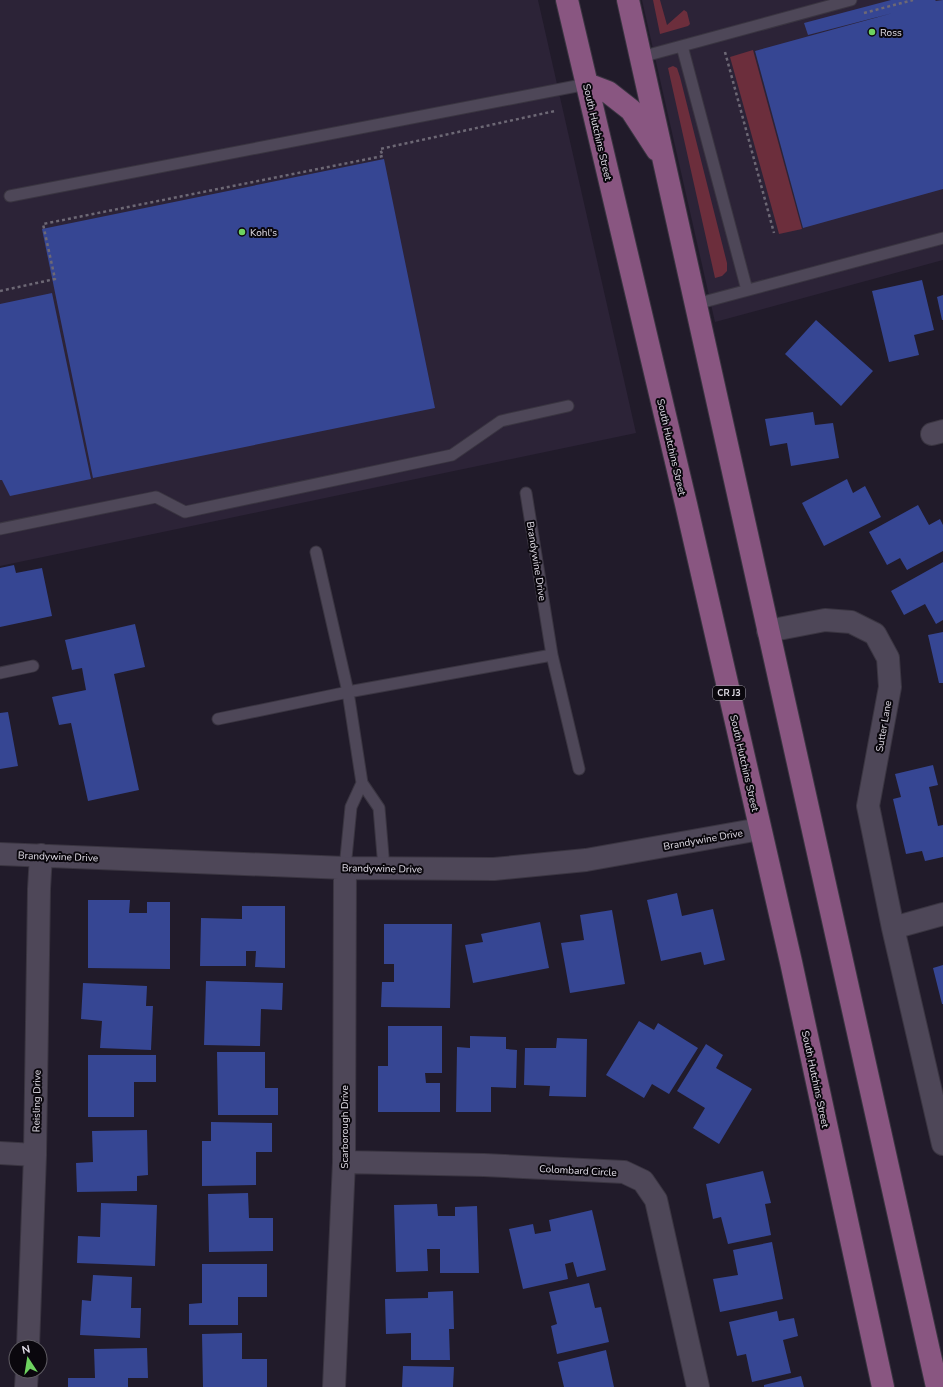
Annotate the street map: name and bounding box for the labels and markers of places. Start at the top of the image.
place label: Ross [880,26,902,40]
marker: Ross [867,27,877,37]
place label: Kohl's [250,226,277,240]
marker: Kohl's [237,227,247,237]

